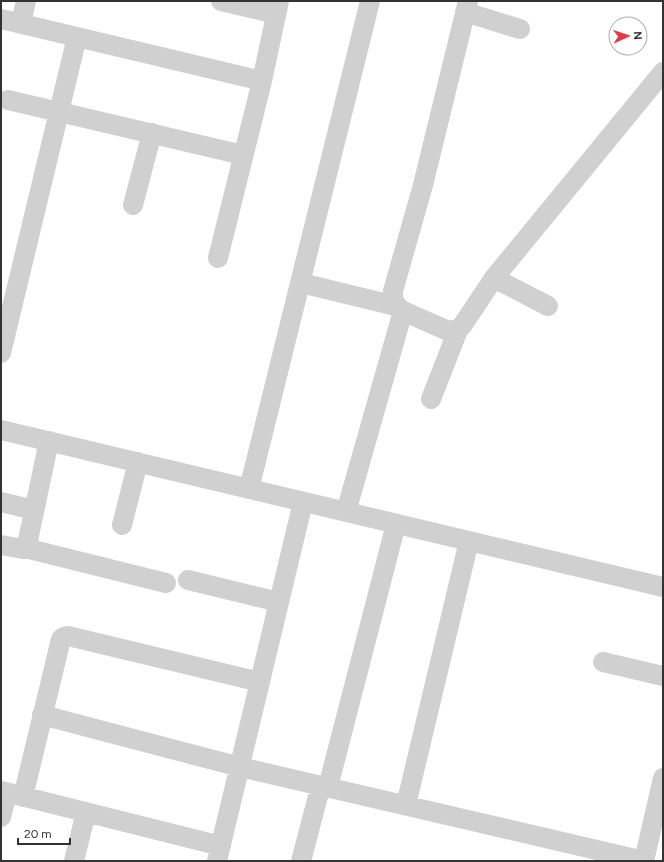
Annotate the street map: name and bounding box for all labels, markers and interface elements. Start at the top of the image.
north arrow [608,16,648,56]
text: N [631,31,644,40]
scale bar [18,820,70,846]
text: 20 m [24,827,52,841]

